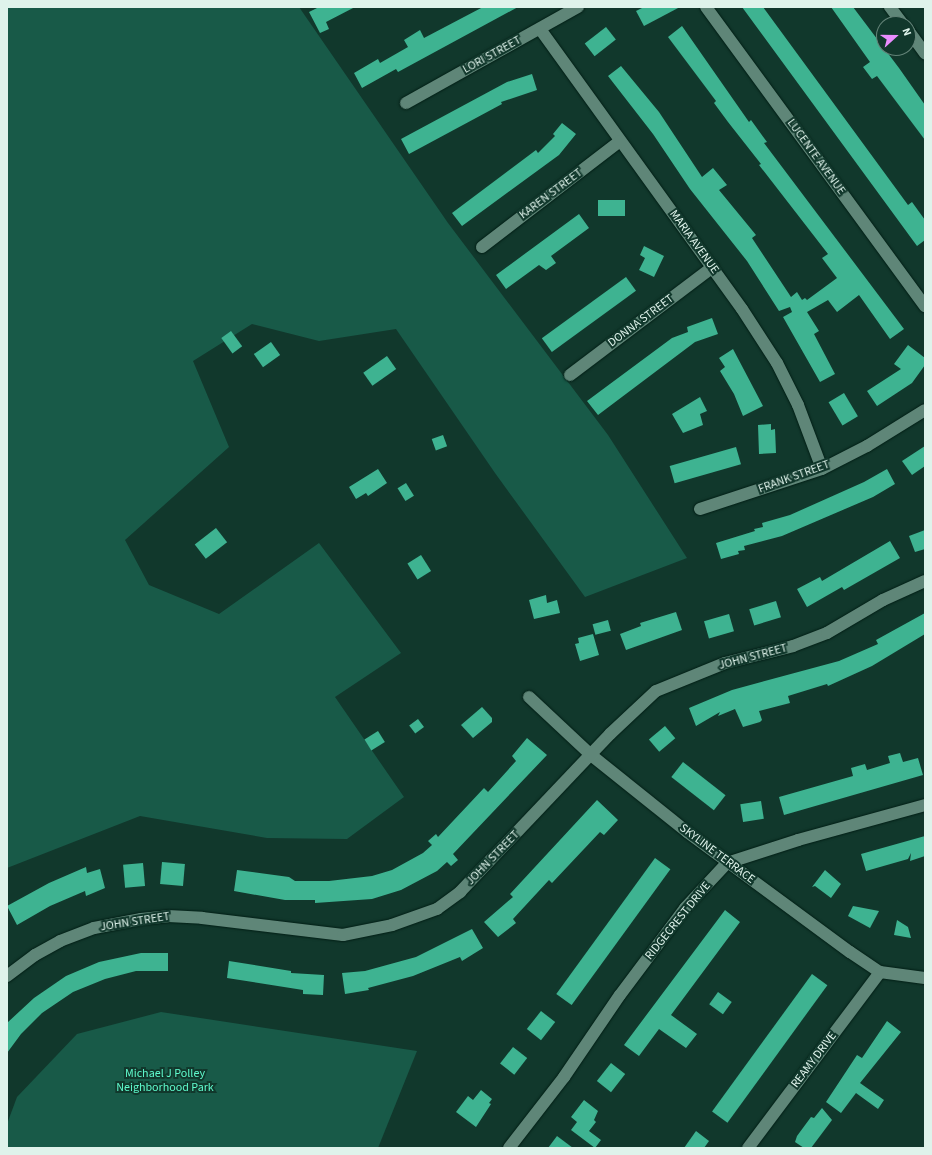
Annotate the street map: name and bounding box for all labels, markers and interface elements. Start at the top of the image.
north arrow [876,16,916,56]
text: N [898,26,915,38]
street label: LORI STREET [460,33,524,77]
street label: LUCENTE AVENUE [784,116,848,198]
street label: KAREN STREET [517,166,585,222]
street label: MARIA AVENUE [666,208,722,276]
street label: DONNA STREET [605,292,677,350]
street label: FRANK STREET [756,457,832,497]
street label: JOHN STREET [717,641,789,673]
street label: SKYLINE TERRACE [677,821,757,887]
street label: JOHN STREET [463,828,523,888]
street label: RIDGECREST DRIVE [642,879,714,963]
street label: JOHN STREET [99,909,171,935]
street label: REAMY DRIVE [788,1029,840,1091]
park label: Michael J Polley Neighborhood Park [116,1067,214,1095]

